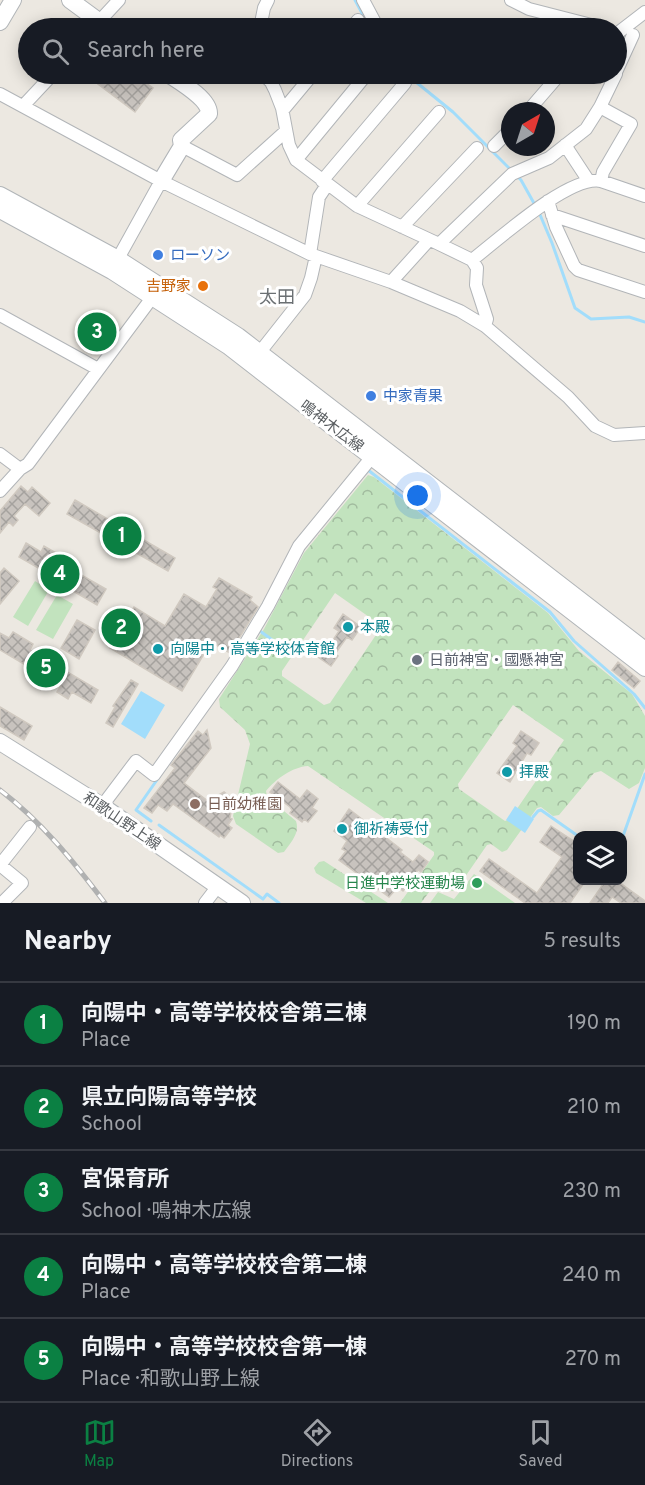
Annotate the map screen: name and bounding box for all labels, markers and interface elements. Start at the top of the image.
search box [18,18,627,84]
icon: search [39,35,72,68]
text: Search here [87,38,205,65]
north arrow [501,102,555,156]
place label: ローソン [170,247,230,266]
marker: ローソン [151,248,165,262]
place label: 吉野家 [146,278,191,297]
marker: 吉野家 [196,279,210,293]
district label: 太田 [259,287,295,310]
pin: 3 [78,310,116,354]
place label: 中家青果 [383,388,443,407]
marker: 中家青果 [364,389,378,403]
street label: 鳴神木広線 [295,397,367,457]
your location [403,481,432,510]
pin: 1 [102,514,142,558]
pin: 4 [40,552,80,596]
pin: 2 [102,606,140,650]
place label: 本殿 [360,619,390,638]
marker: 本殿 [341,620,355,634]
place label: 向陽中・高等学校体育館 [170,641,335,660]
marker: 向陽中・高等学校体育館 [151,642,165,656]
pin: 5 [26,646,66,690]
place label: 日前神宮・國懸神宮 [429,652,564,671]
marker: 日前神宮・國懸神宮 [410,653,424,667]
place label: 拝殿 [519,764,549,783]
marker: 拝殿 [500,765,514,779]
street label: 和歌山野上線 [79,789,164,855]
place label: 日前幼稚園 [207,796,282,815]
marker: 日前幼稚園 [188,797,202,811]
place label: 御祈祷受付 [354,820,429,840]
marker: 御祈祷受付 [335,822,349,836]
map controls [573,831,627,885]
button: layers [573,831,627,885]
place label: 日進中学校運動場 [345,875,465,894]
marker: 日進中学校運動場 [470,876,484,890]
text: Nearby [24,926,112,959]
text: 5 results [544,929,621,955]
text: 向陽中・高等学校校舎第三棟 [81,1001,367,1028]
text: 1 [40,1011,48,1037]
text: 190 m [567,1011,621,1037]
text: Place [81,1028,131,1054]
text: 県立向陽高等学校 [81,1085,257,1112]
text: 2 [37,1095,50,1121]
text: 210 m [567,1095,621,1121]
text: School [81,1112,142,1138]
text: 宮保育所 [81,1167,169,1194]
text: 3 [38,1179,50,1205]
text: 230 m [562,1179,621,1205]
text: School · 鳴神木広線 [81,1199,251,1225]
text: 向陽中・高等学校校舎第二棟 [81,1253,367,1280]
text: 4 [37,1263,50,1289]
text: 240 m [562,1263,621,1289]
text: Place [81,1280,131,1306]
text: 向陽中・高等学校校舎第一棟 [81,1335,367,1362]
text: 5 [37,1347,50,1373]
text: 270 m [565,1347,621,1373]
text: Place · 和歌山野上線 [81,1367,260,1393]
tab: Map [83,1416,116,1472]
tab: Directions [281,1416,353,1472]
tab: Saved [518,1416,562,1472]

